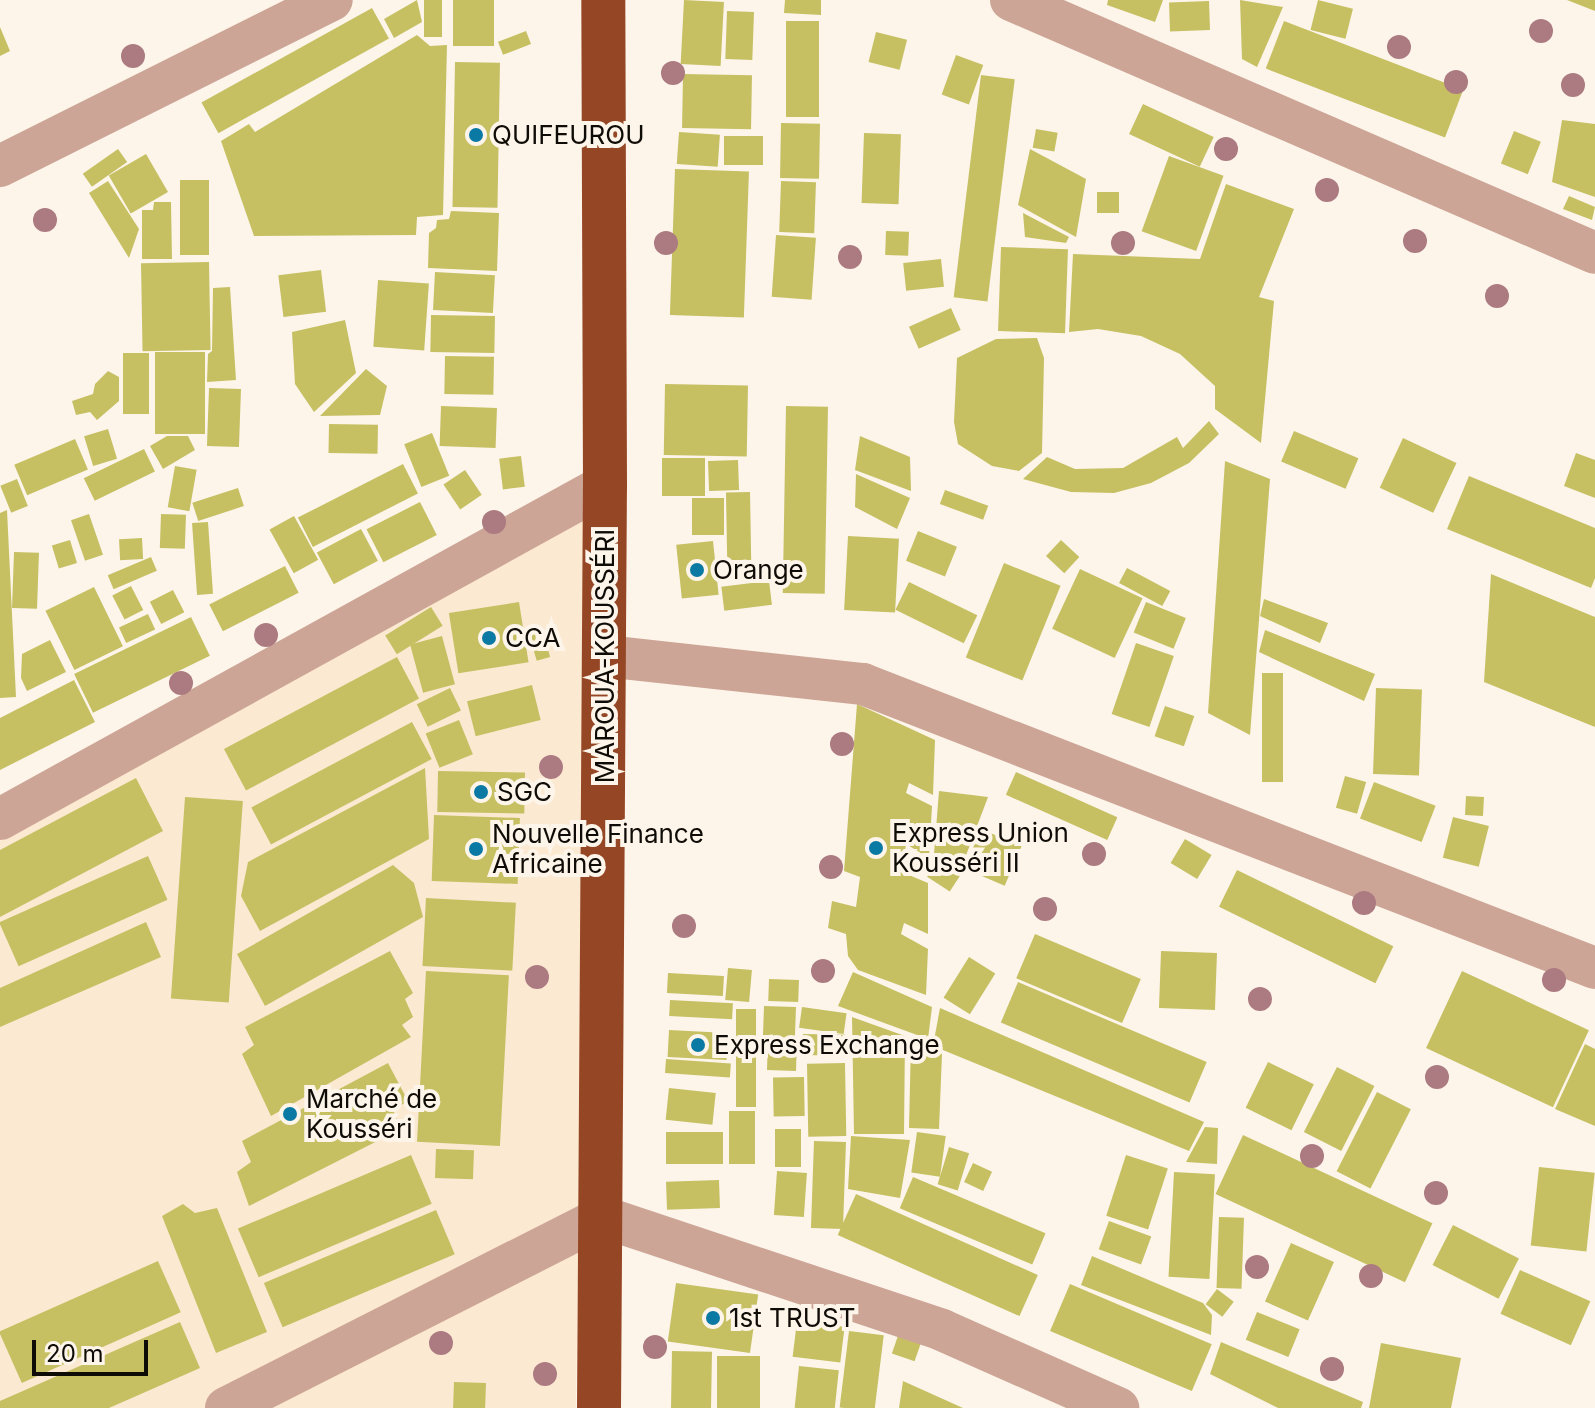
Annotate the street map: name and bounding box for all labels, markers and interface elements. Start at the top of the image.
place label: QUIFEUROU [492,119,644,151]
marker: QUIFEUROU [467,126,485,144]
street label: MAROUA-KOUSSÉRI [589,529,621,783]
place label: Orange [713,554,804,586]
marker: Orange [688,561,706,579]
place label: CCA [505,622,560,654]
marker: CCA [480,629,498,647]
place label: SGC [497,776,552,808]
marker: SGC [472,783,490,801]
place label: Express Union Kousséri II [892,817,1069,878]
place label: Nouvelle Finance Africaine [492,818,704,880]
marker: Express Union Kousséri II [867,839,885,857]
marker: Nouvelle Finance Africaine [467,840,485,858]
place label: Express Exchange [714,1029,940,1061]
marker: Express Exchange [689,1036,707,1054]
place label: Marché de Kousséri [306,1083,437,1144]
marker: Marché de Kousséri [281,1105,299,1123]
place label: 1st TRUST [729,1302,855,1334]
marker: 1st TRUST [704,1309,722,1327]
scale bar [36,1324,152,1374]
text: 20 m [46,1339,104,1368]

